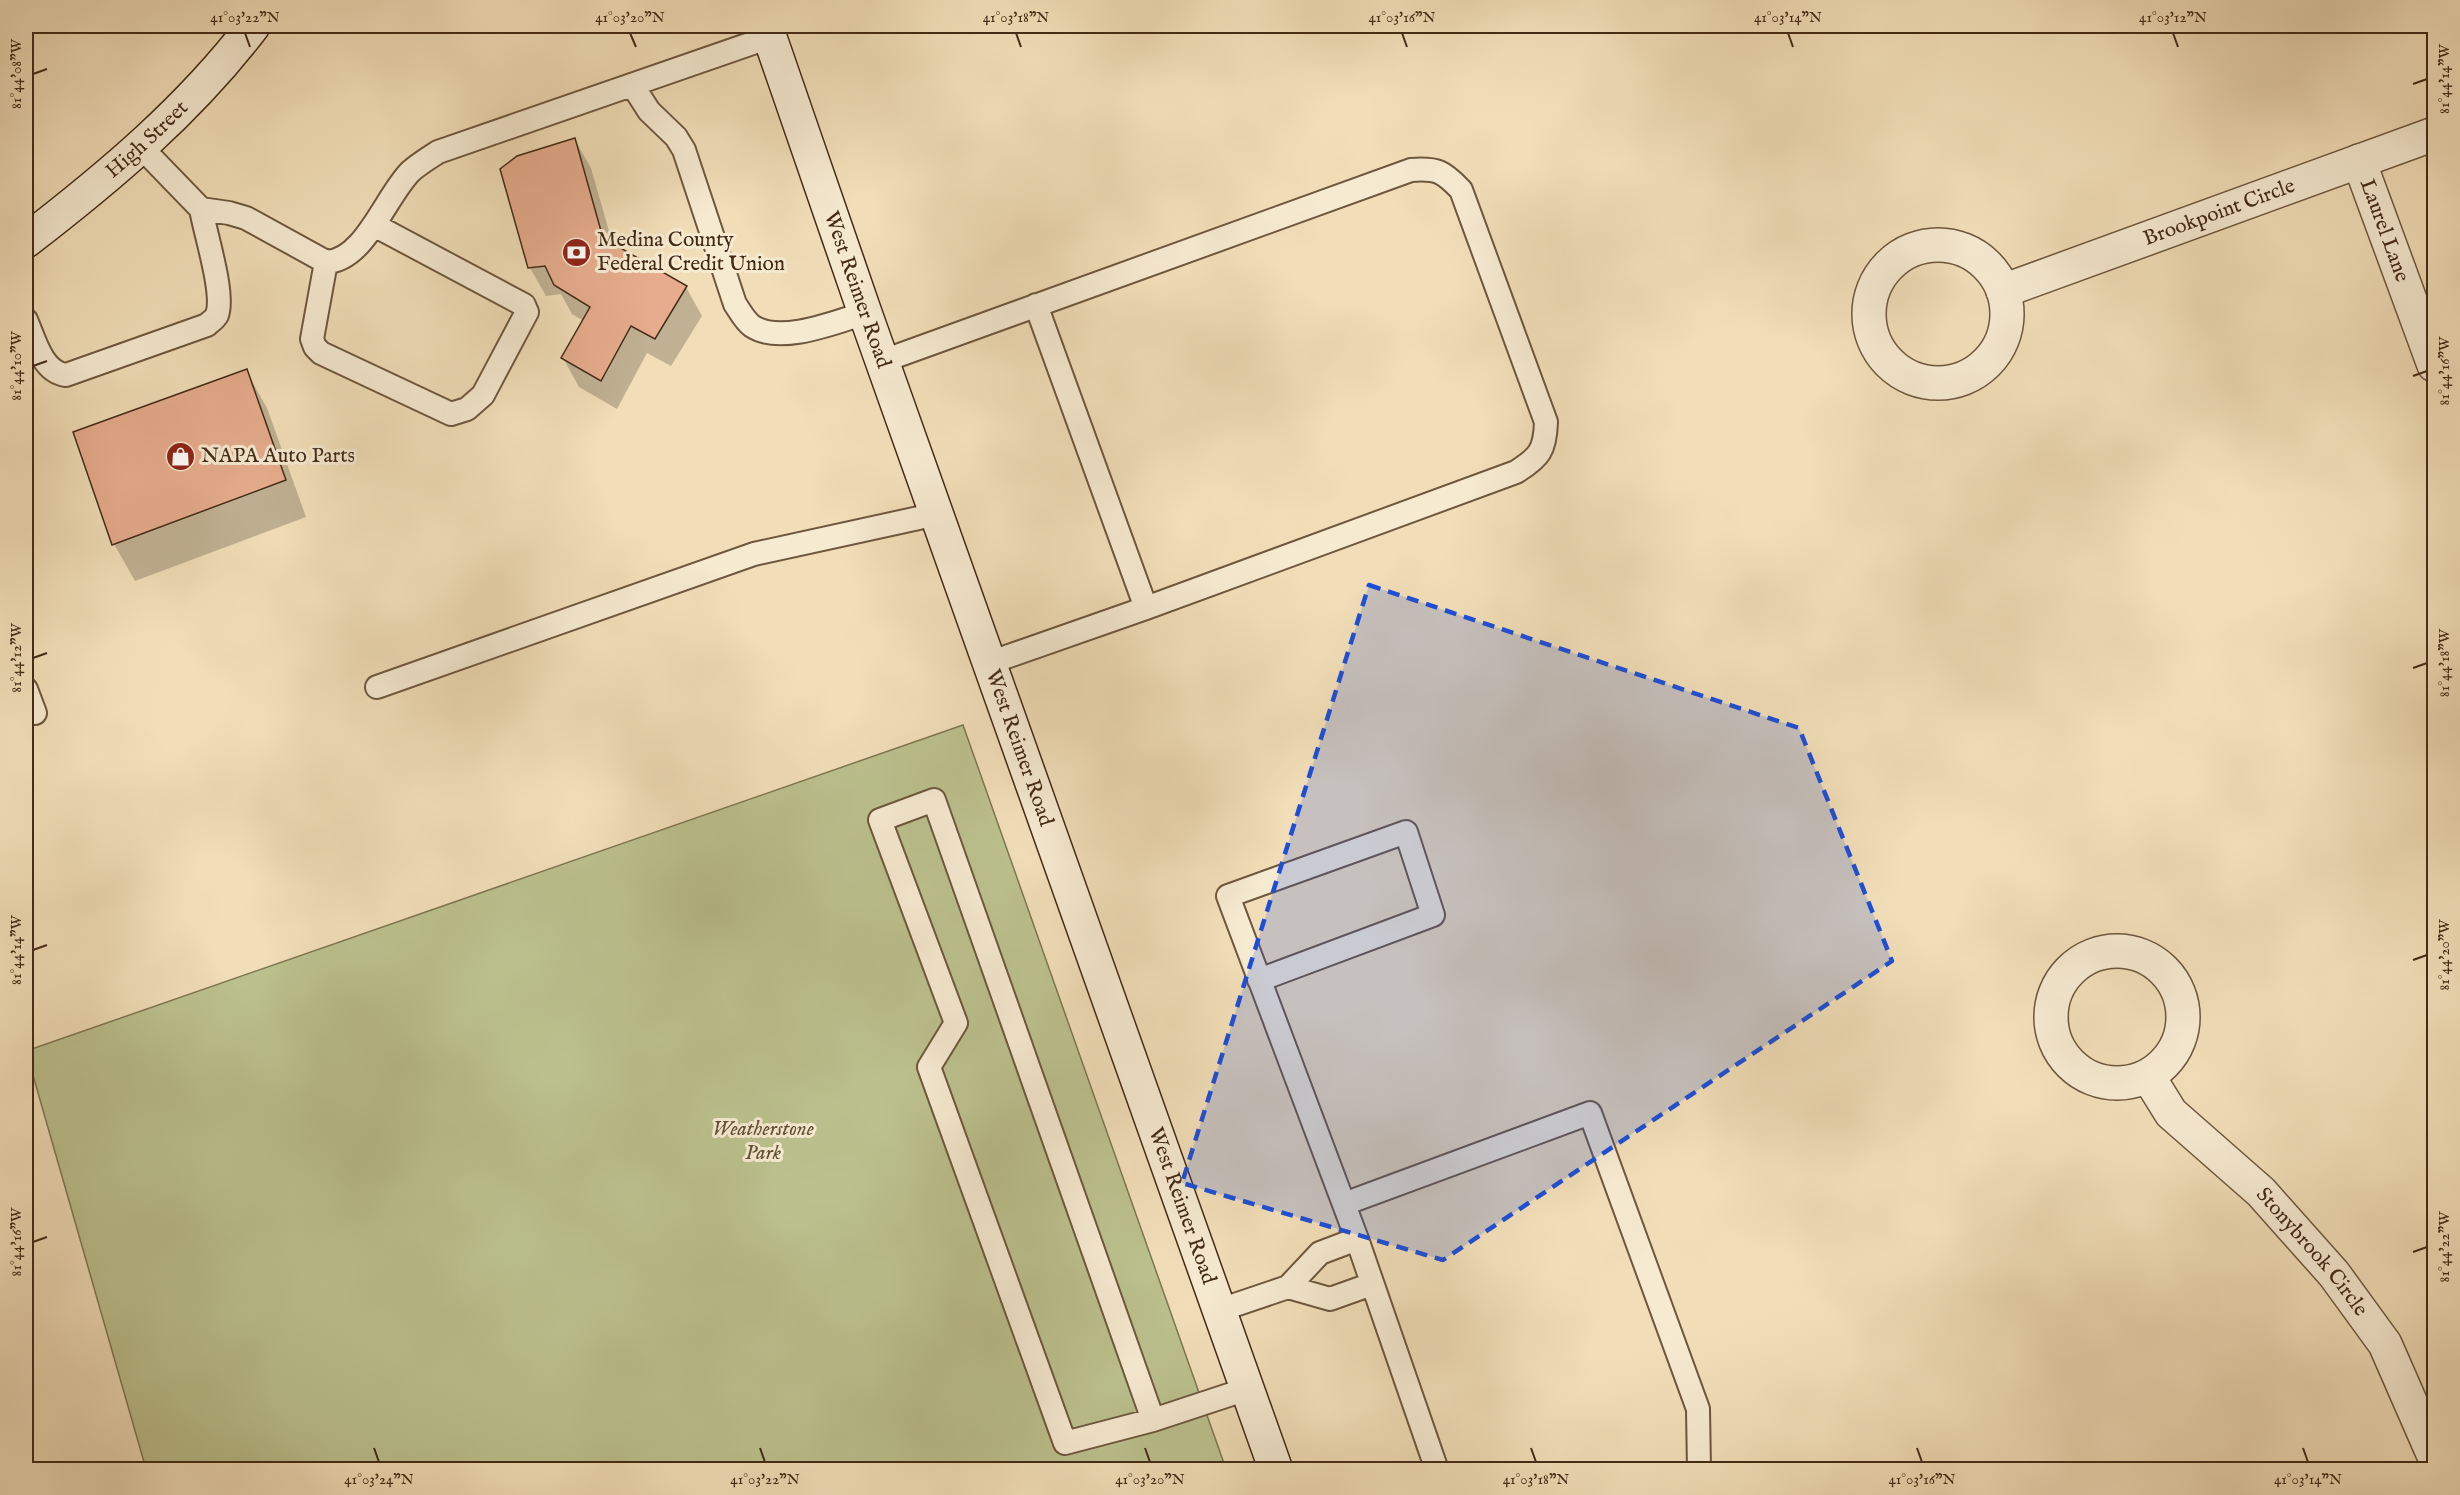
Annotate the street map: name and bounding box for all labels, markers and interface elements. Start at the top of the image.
text: 41°03'22"N [210,8,280,27]
text: 41°03'20"N [595,8,665,27]
text: 41°03'18"N [983,8,1049,27]
text: 41°03'16"N [1368,8,1436,27]
text: 41°03'14"N [1754,8,1822,27]
text: 41°03'12"N [2139,8,2207,27]
text: 81°44'08"W [7,38,26,109]
text: 81°44'14"W [2435,43,2454,114]
street label: High Street [100,95,194,185]
street label: Brookpoint Circle [2140,172,2299,252]
street label: Laurel Lane [2353,175,2416,286]
street label: West Reimer Road [817,208,897,373]
place label: Medina County Federal Credit Union [597,227,785,278]
bank icon: Medina County Federal Credit Union [560,236,592,268]
text: 81°44'10"W [7,330,26,401]
text: 81°44'16"W [2435,336,2454,405]
shop icon: NAPA Auto Parts [164,440,196,472]
place label: NAPA Auto Parts [201,443,355,470]
text: 81°44'12"W [7,623,26,693]
text: 81°44'18"W [2435,628,2454,697]
street label: West Reimer Road [979,666,1060,831]
text: 81°44'14"W [7,914,26,985]
text: 81°44'20"W [2435,919,2454,991]
park label: Weatherstone Park [712,1116,814,1167]
street label: West Reimer Road [1142,1124,1223,1289]
street label: Stonybrook Circle [2250,1182,2374,1322]
text: 81°44'16"W [7,1207,26,1276]
text: 81°44'22"W [2435,1211,2454,1282]
text: 41°03'24"N [344,1470,414,1489]
text: 41°03'22"N [730,1470,800,1489]
text: 41°03'20"N [1115,1470,1185,1489]
text: 41°03'18"N [1503,1470,1569,1489]
text: 41°03'16"N [1888,1470,1956,1489]
text: 41°03'14"N [2274,1470,2342,1489]

